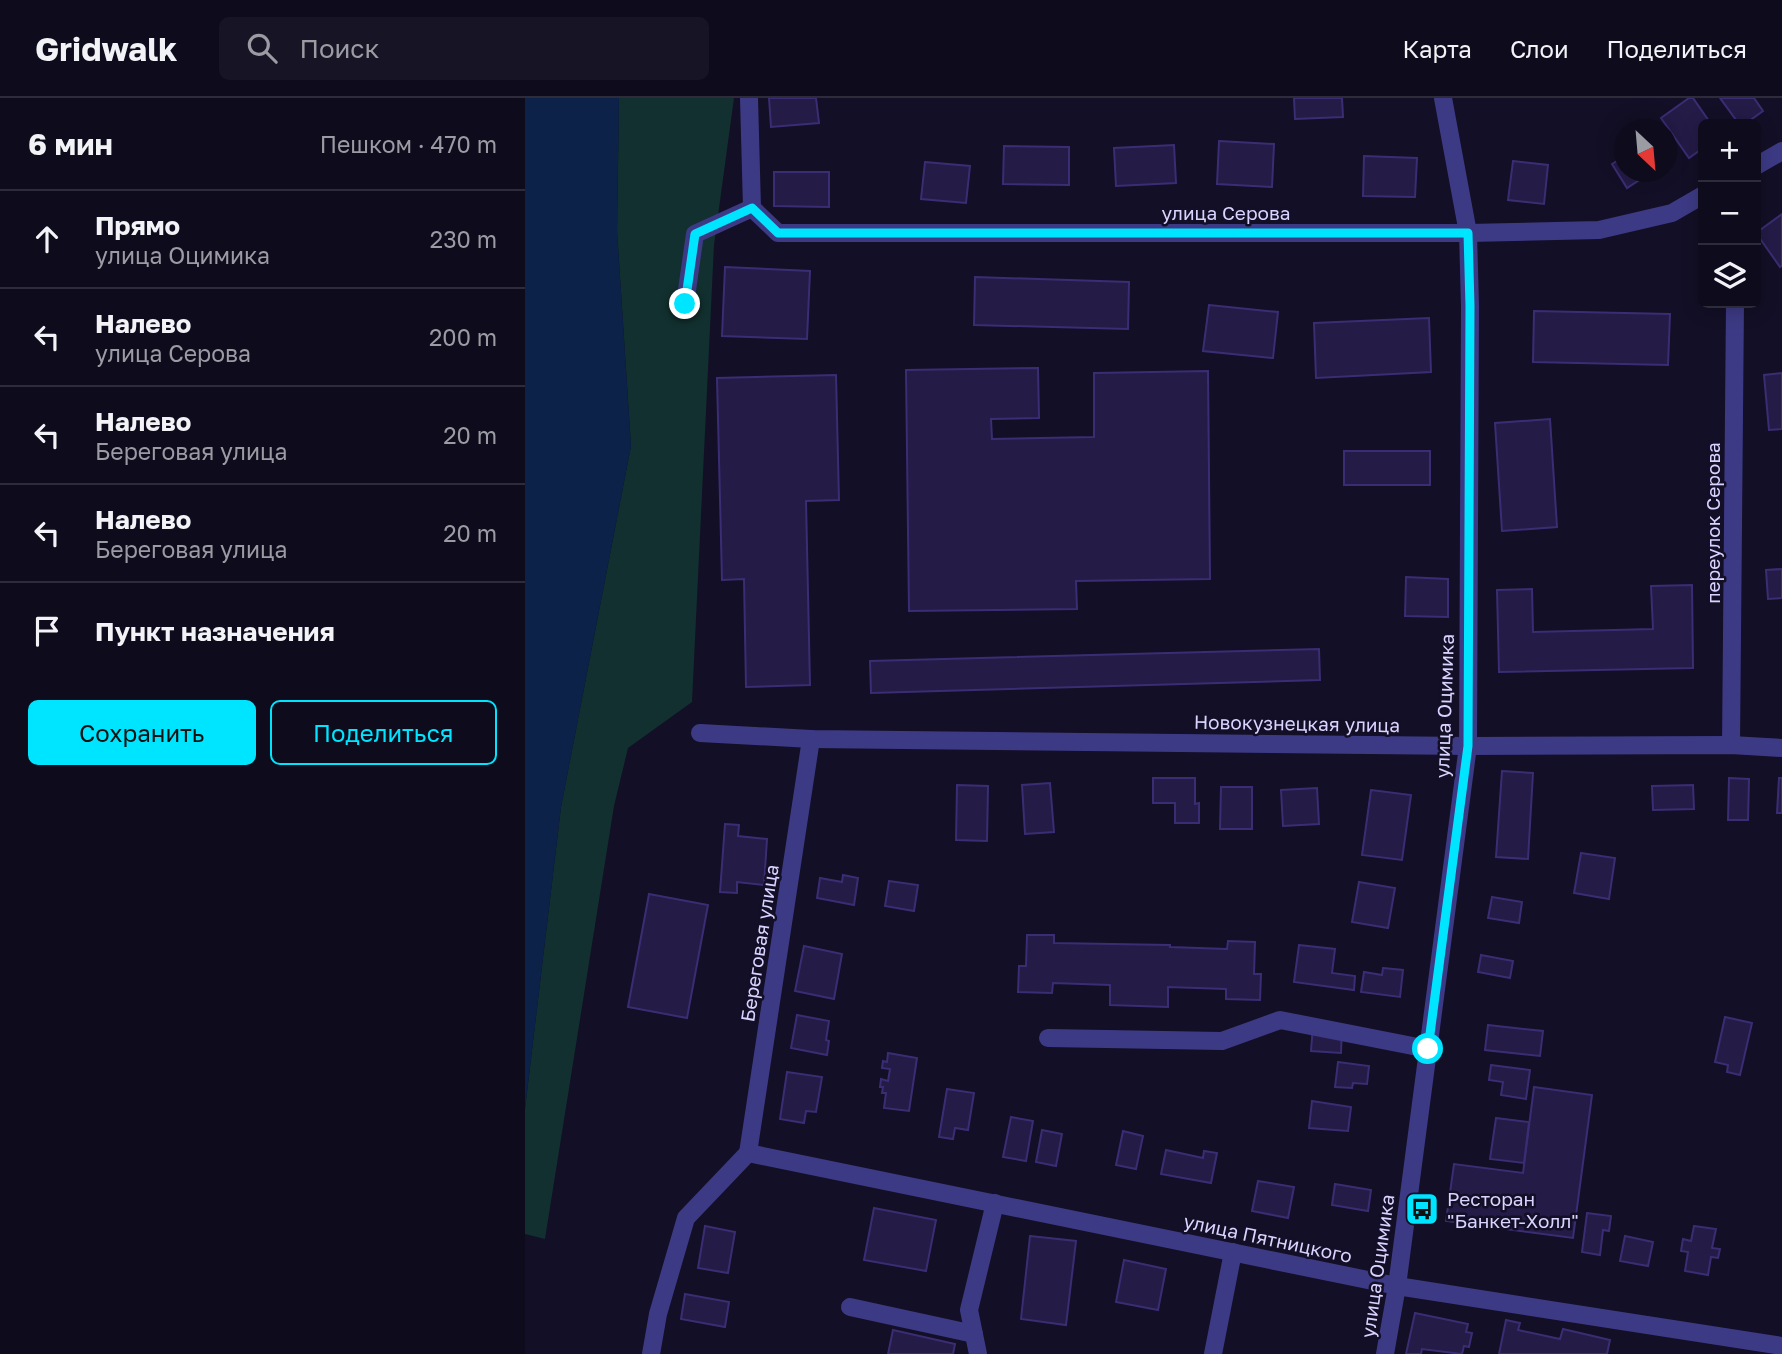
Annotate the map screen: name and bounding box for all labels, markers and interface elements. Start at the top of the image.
search box [219,17,709,80]
text: Gridwalk [35,29,177,68]
icon: search [243,29,281,67]
text: Поиск [299,33,379,64]
text: Карта [1402,34,1472,63]
text: Слои [1510,34,1569,63]
text: Поделиться [1607,34,1747,63]
north arrow [1614,119,1677,182]
map controls [1698,119,1761,308]
button: + [1698,119,1761,182]
text: 6 мин [28,126,113,162]
text: Пешком · 470 m [320,130,497,158]
button: − [1698,182,1761,245]
street label: улица Серова [1162,201,1290,224]
text: Прямо [95,210,180,241]
icon: ahead [28,220,66,258]
text: 230 m [430,225,497,253]
text: улица Оцимика [95,241,270,269]
button: layers [1698,245,1761,308]
route end [669,288,700,319]
text: Налево [95,308,191,339]
icon: left [28,318,66,356]
text: 200 m [429,323,497,351]
text: улица Серова [95,339,251,367]
text: Налево [95,406,191,437]
icon: left [28,416,66,454]
text: 20 m [443,421,497,449]
text: Береговая улица [95,437,288,465]
street label: переулок Серова [1701,442,1724,604]
text: Налево [95,504,191,535]
icon: left [28,514,66,552]
text: 20 m [443,519,497,547]
text: Береговая улица [95,535,288,563]
icon: arrive [28,612,66,650]
text: Пункт назначения [95,616,335,647]
street label: улица Оцимика [1430,633,1458,779]
button: Сохранить [28,700,256,765]
button: Поделиться [270,700,497,765]
street label: Новокузнецкая улица [1194,710,1400,736]
street label: Береговая улица [735,863,783,1023]
route start [1412,1033,1443,1064]
place label: Ресторан "Банкет-Холл" [1447,1187,1579,1232]
bus stop icon: Ресторан "Банкет-Холл" [1403,1190,1441,1228]
street label: улица Оцимика [1356,1193,1398,1339]
street label: улица Пятницкого [1182,1209,1354,1267]

